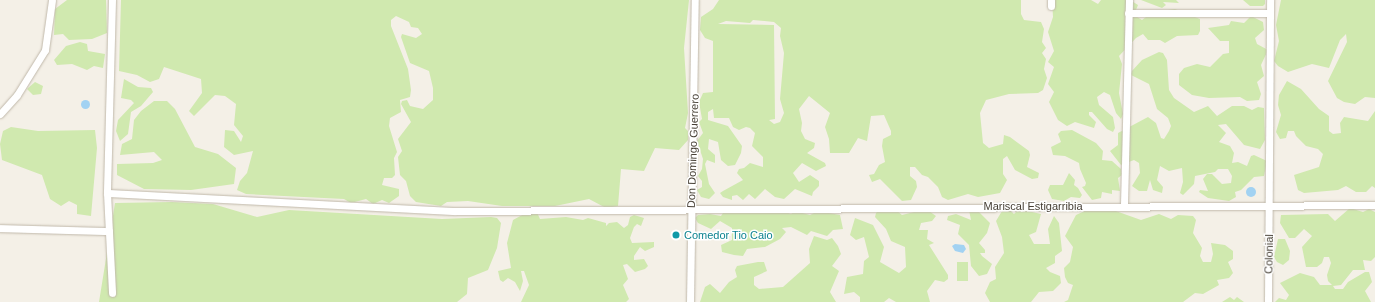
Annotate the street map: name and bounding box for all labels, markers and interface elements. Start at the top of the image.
street label: Don Domingo Guerrero [684,94,702,208]
street label: Mariscal Estigarribia [983,199,1083,213]
place label: Comedor Tio Caio [684,228,773,242]
marker: Comedor Tio Caio [671,230,681,240]
street label: Colonial [1262,234,1276,274]

